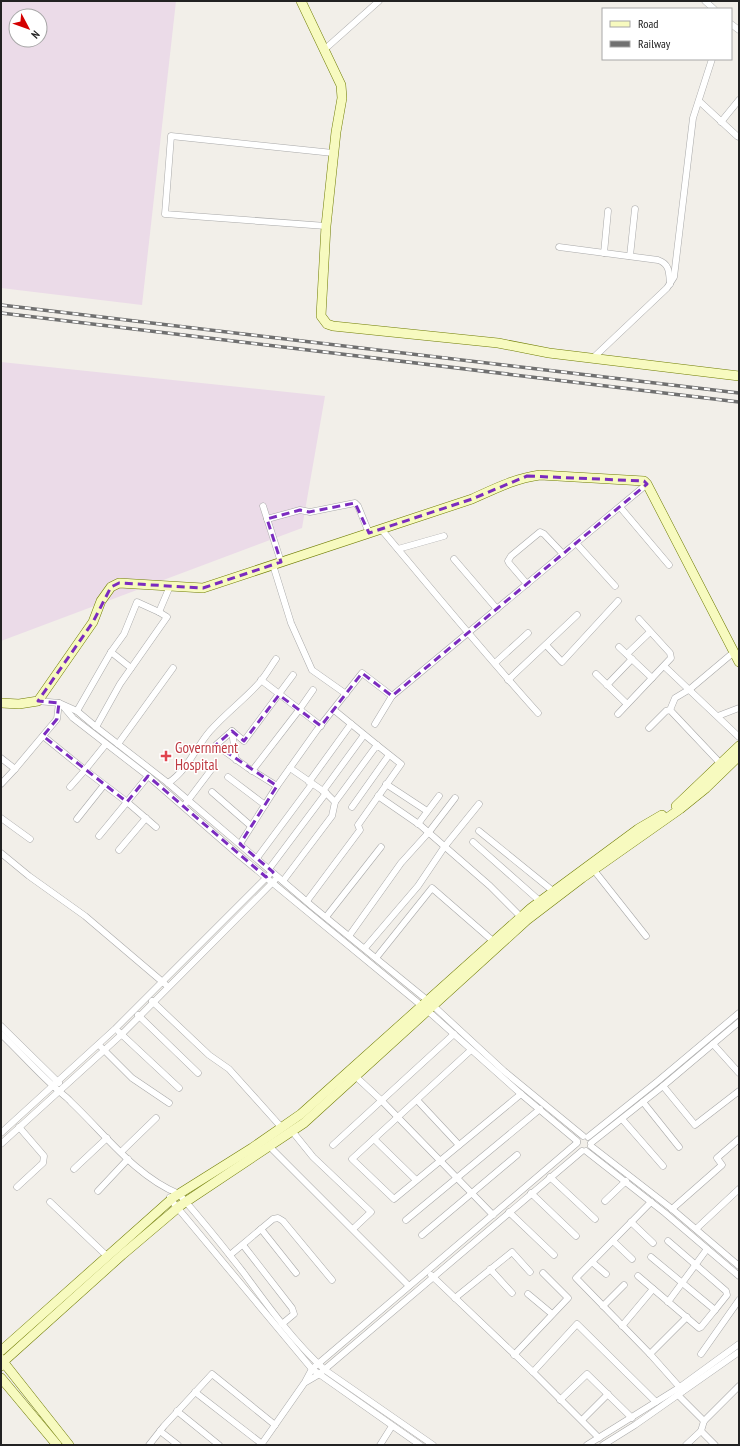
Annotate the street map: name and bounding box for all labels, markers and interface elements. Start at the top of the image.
north arrow [8,8,48,48]
legend [602,8,732,60]
text: Road [638,16,658,31]
text: N [28,28,43,41]
text: Railway [638,36,671,51]
place label: Government Hospital [175,738,238,774]
marker: Government Hospital [160,750,172,762]

